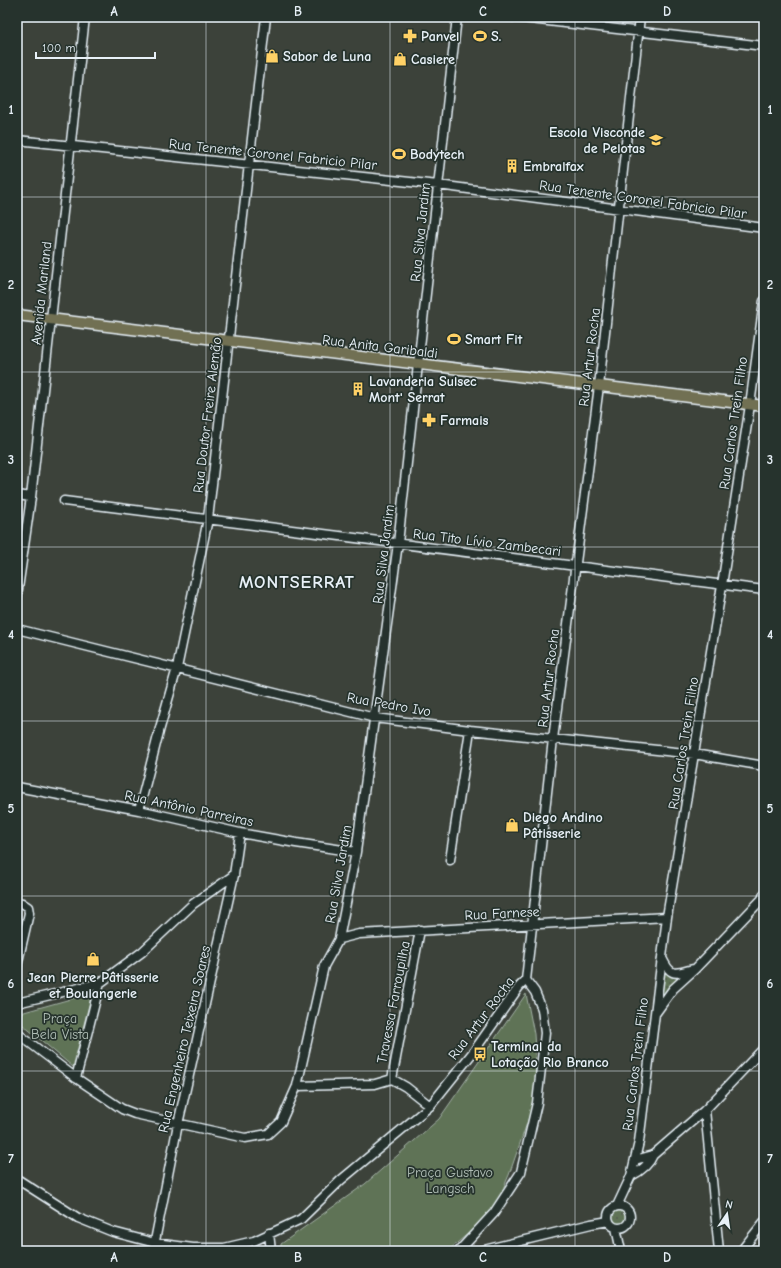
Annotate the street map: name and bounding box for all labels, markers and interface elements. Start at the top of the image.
text: A [110,4,118,19]
text: B [294,4,302,19]
text: C [479,4,487,19]
text: D [663,4,671,19]
pharmacy icon: Panvel [402,28,418,44]
place label: Panvel [421,28,459,45]
sports icon: S. [472,28,488,44]
place label: S. [491,28,501,45]
scale bar [36,34,155,60]
text: 100 m [42,41,75,55]
shop icon: Sabor de Luna [264,48,280,64]
place label: Sabor de Luna [283,48,371,65]
shop icon: Casiere [392,51,408,67]
place label: Casiere [411,51,455,68]
text: 1 [8,102,14,117]
text: 1 [767,102,773,117]
place label: Escola Visconde de Pelotas [549,124,645,157]
school or university icon: Escola Visconde de Pelotas [648,132,664,148]
street label: Rua Tenente Coronel Fabricio Pilar [168,135,378,174]
sports icon: Bodytech [391,146,407,162]
place label: Bodytech [410,146,465,163]
building icon: Embralfax [504,158,520,174]
place label: Embralfax [523,158,584,175]
street label: Rua Tenente Coronel Fabricio Pilar [538,177,748,223]
street label: Rua Silva Jardim [407,182,434,283]
street label: Avenida Mariland [28,240,55,346]
text: 2 [8,277,14,292]
text: 2 [767,277,773,292]
street label: Rua Artur Rocha [575,307,604,407]
street label: Rua Anita Garibaldi [321,331,439,362]
sports icon: Smart Fit [446,331,462,347]
place label: Smart Fit [465,331,523,348]
street label: Rua Doutor Freire Alemão [189,336,225,494]
street label: Rua Carlos Trein Filho [716,355,751,491]
place label: Lavanderia Sulsec Mont' Serrat [369,373,477,406]
building icon: Lavanderia Sulsec Mont' Serrat [350,381,366,397]
pharmacy icon: Farmais [421,412,437,428]
place label: Farmais [440,412,489,429]
text: 3 [8,452,14,467]
text: 3 [767,452,773,467]
street label: Rua Silva Jardim [369,504,398,605]
street label: Rua Tito Lívio Zambecari [412,525,562,560]
district label: MONTSERRAT [239,572,355,593]
text: 4 [8,627,14,642]
text: 4 [767,627,773,642]
street label: Rua Artur Rocha [534,628,563,728]
street label: Rua Carlos Trein Filho [665,676,702,811]
street label: Rua Pedro Ivo [346,689,432,720]
street label: Rua Antônio Parreiras [123,787,255,830]
text: 5 [8,801,15,816]
text: 5 [767,801,774,816]
place label: Diego Andino Pâtisserie [523,809,603,842]
shop icon: Diego Andino Pâtisserie [504,817,520,833]
street label: Rua Silva Jardim [321,823,356,925]
street label: Rua Farnese [464,903,540,924]
street label: Travessa Farroupilha [373,939,414,1065]
street label: Rua Engenheiro Teixeira Soares [155,944,214,1134]
shop icon: Jean Pierre Pâtisserie et Boulangerie [85,951,101,967]
place label: Jean Pierre Pâtisserie et Boulangerie [27,969,159,1002]
street label: Rua Artur Rocha [445,973,518,1063]
text: 6 [8,976,15,991]
text: 6 [767,976,774,991]
street label: Rua Carlos Trein Filho [619,996,652,1132]
park label: Praça Bela Vista [31,1010,89,1043]
place label: Terminal da Lotação Rio Branco [491,1038,609,1071]
bus stop icon: Terminal da Lotação Rio Branco [472,1046,488,1062]
text: 7 [8,1151,14,1166]
text: 7 [767,1151,773,1166]
park label: Praça Gustavo Langsch [407,1164,493,1197]
north arrow [707,1194,747,1234]
text: N [724,1198,734,1212]
text: A [110,1250,118,1265]
text: B [294,1250,302,1265]
text: C [479,1250,487,1265]
text: D [663,1250,671,1265]

